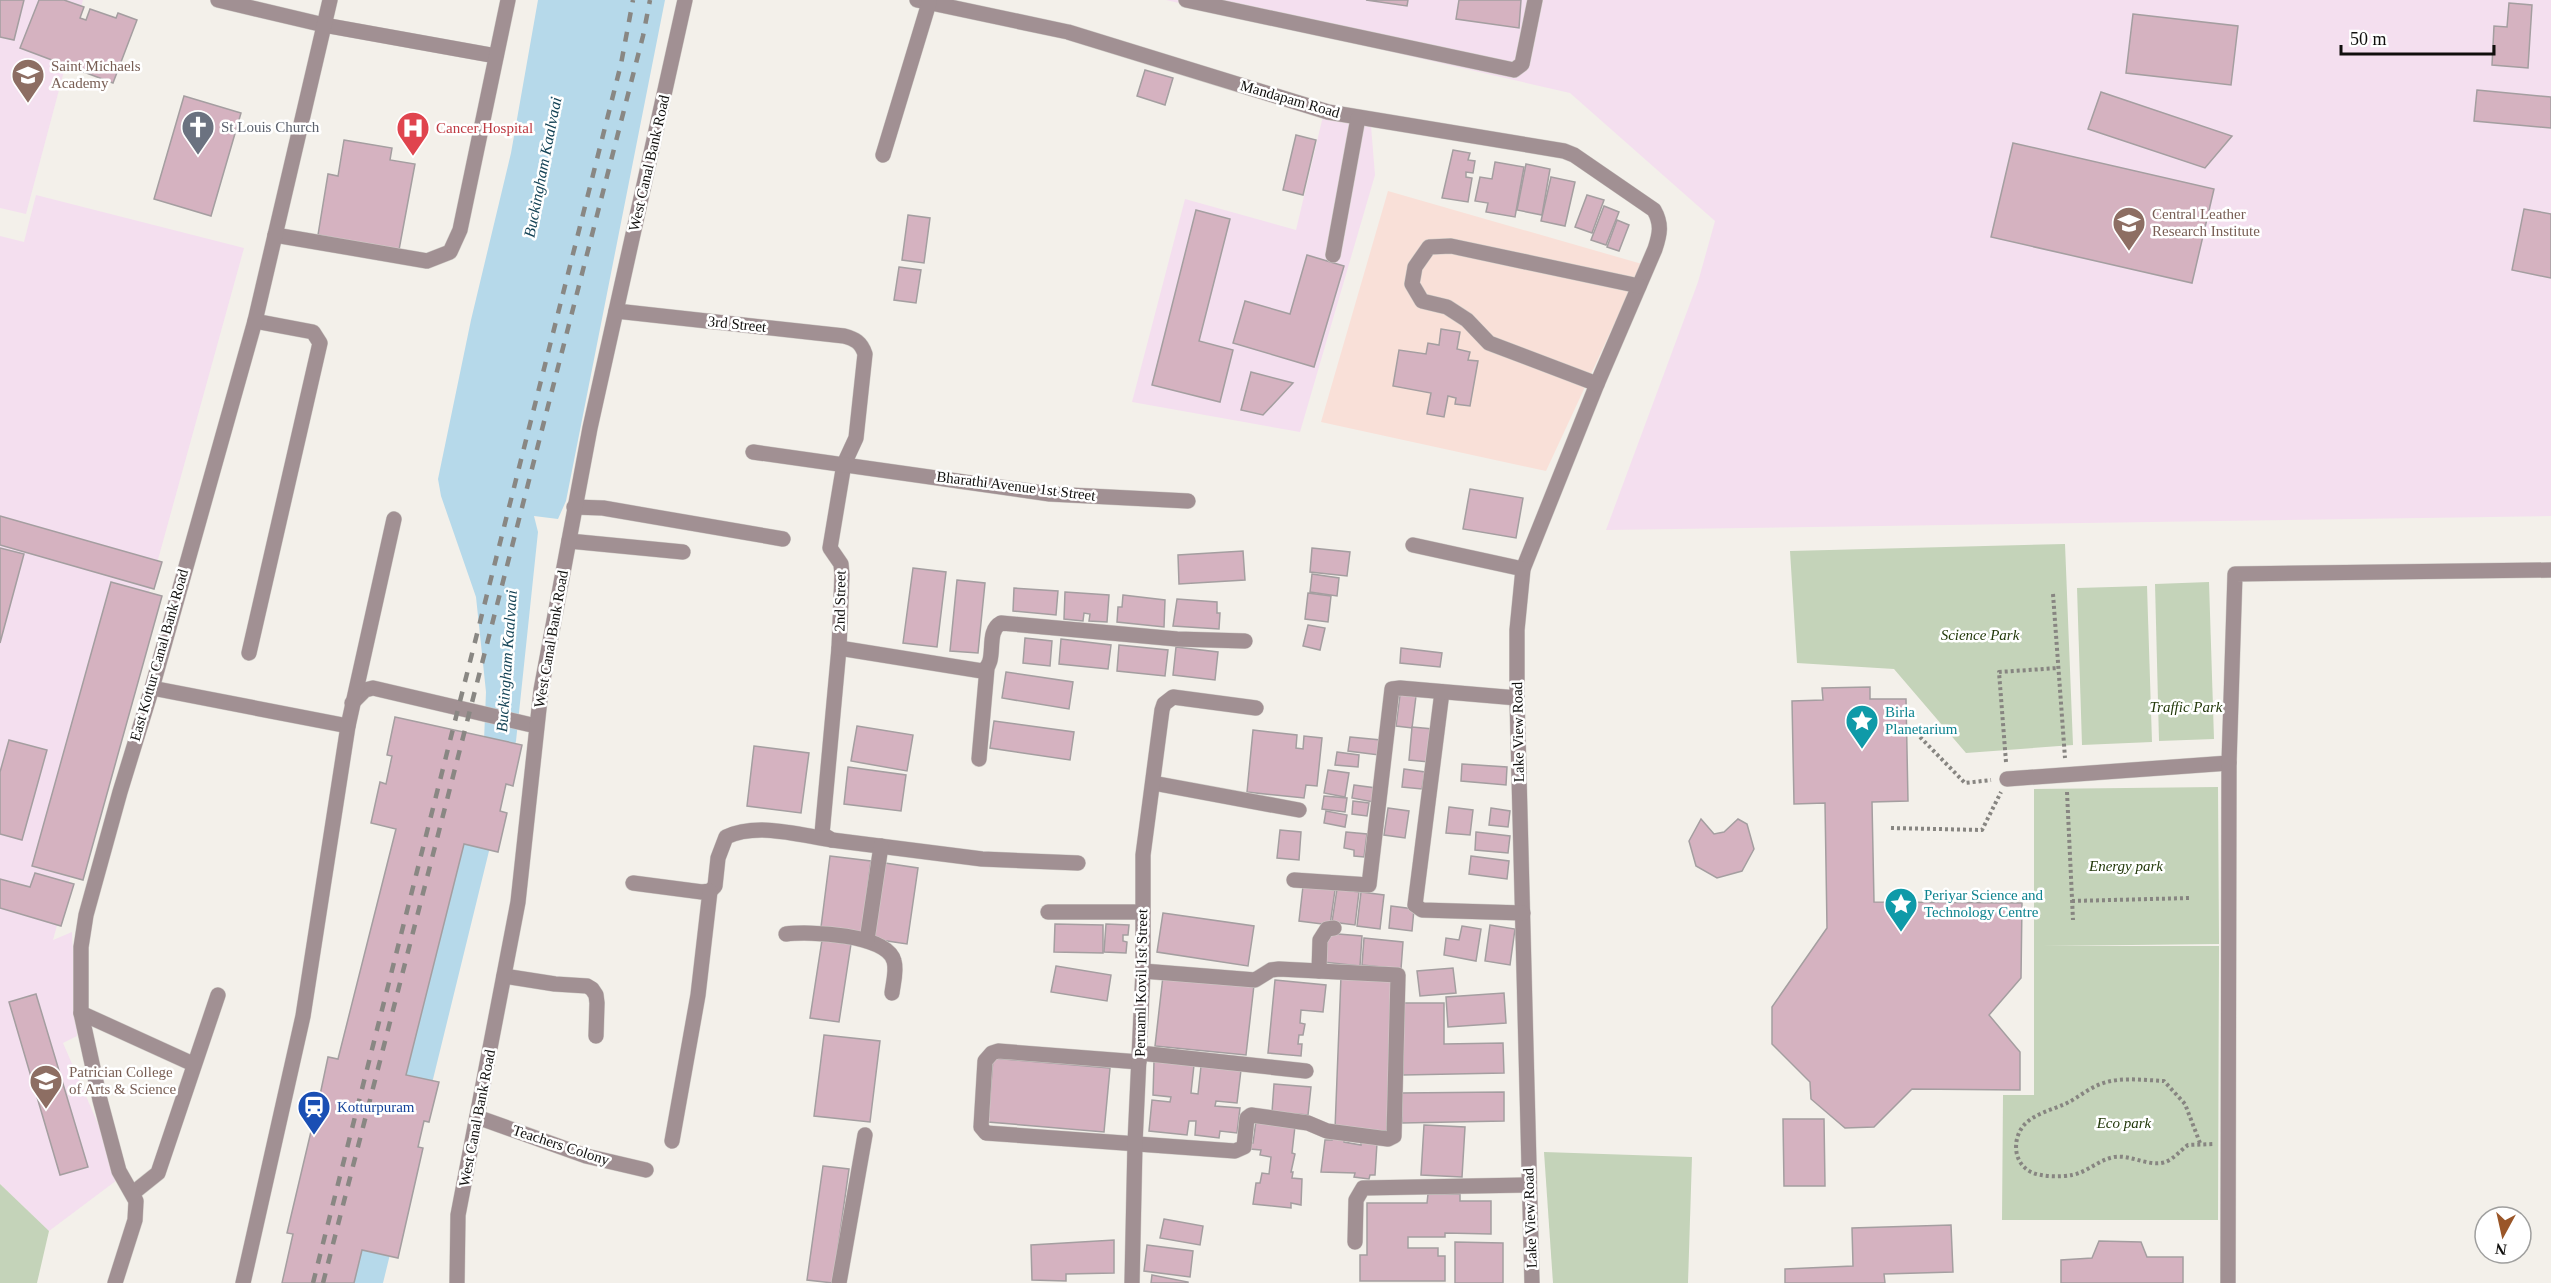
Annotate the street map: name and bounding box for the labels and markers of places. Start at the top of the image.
school or university icon: Saint Michaels Academy [10,57,46,104]
place label: Saint Michaels Academy [51,58,141,91]
church icon: St Louis Church [180,109,216,156]
hospital icon: Cancer Hospital [395,110,431,157]
place label: St Louis Church [221,119,320,135]
place label: Cancer Hospital [436,120,533,136]
school or university icon: Central Leather Research Institute [2111,205,2147,252]
place label: Central Leather Research Institute [2152,206,2260,239]
place icon: Birla Planetarium [1844,703,1880,750]
place label: Birla Planetarium [1885,704,1958,737]
place icon: Periyar Science and Technology Centre [1883,886,1919,933]
place label: Periyar Science and Technology Centre [1924,887,2044,920]
school or university icon: Patrician College of Arts & Science [28,1063,64,1110]
place label: Patrician College of Arts & Science [69,1064,176,1097]
station icon: Kotturpuram [296,1089,332,1136]
place label: Kotturpuram [337,1099,415,1115]

